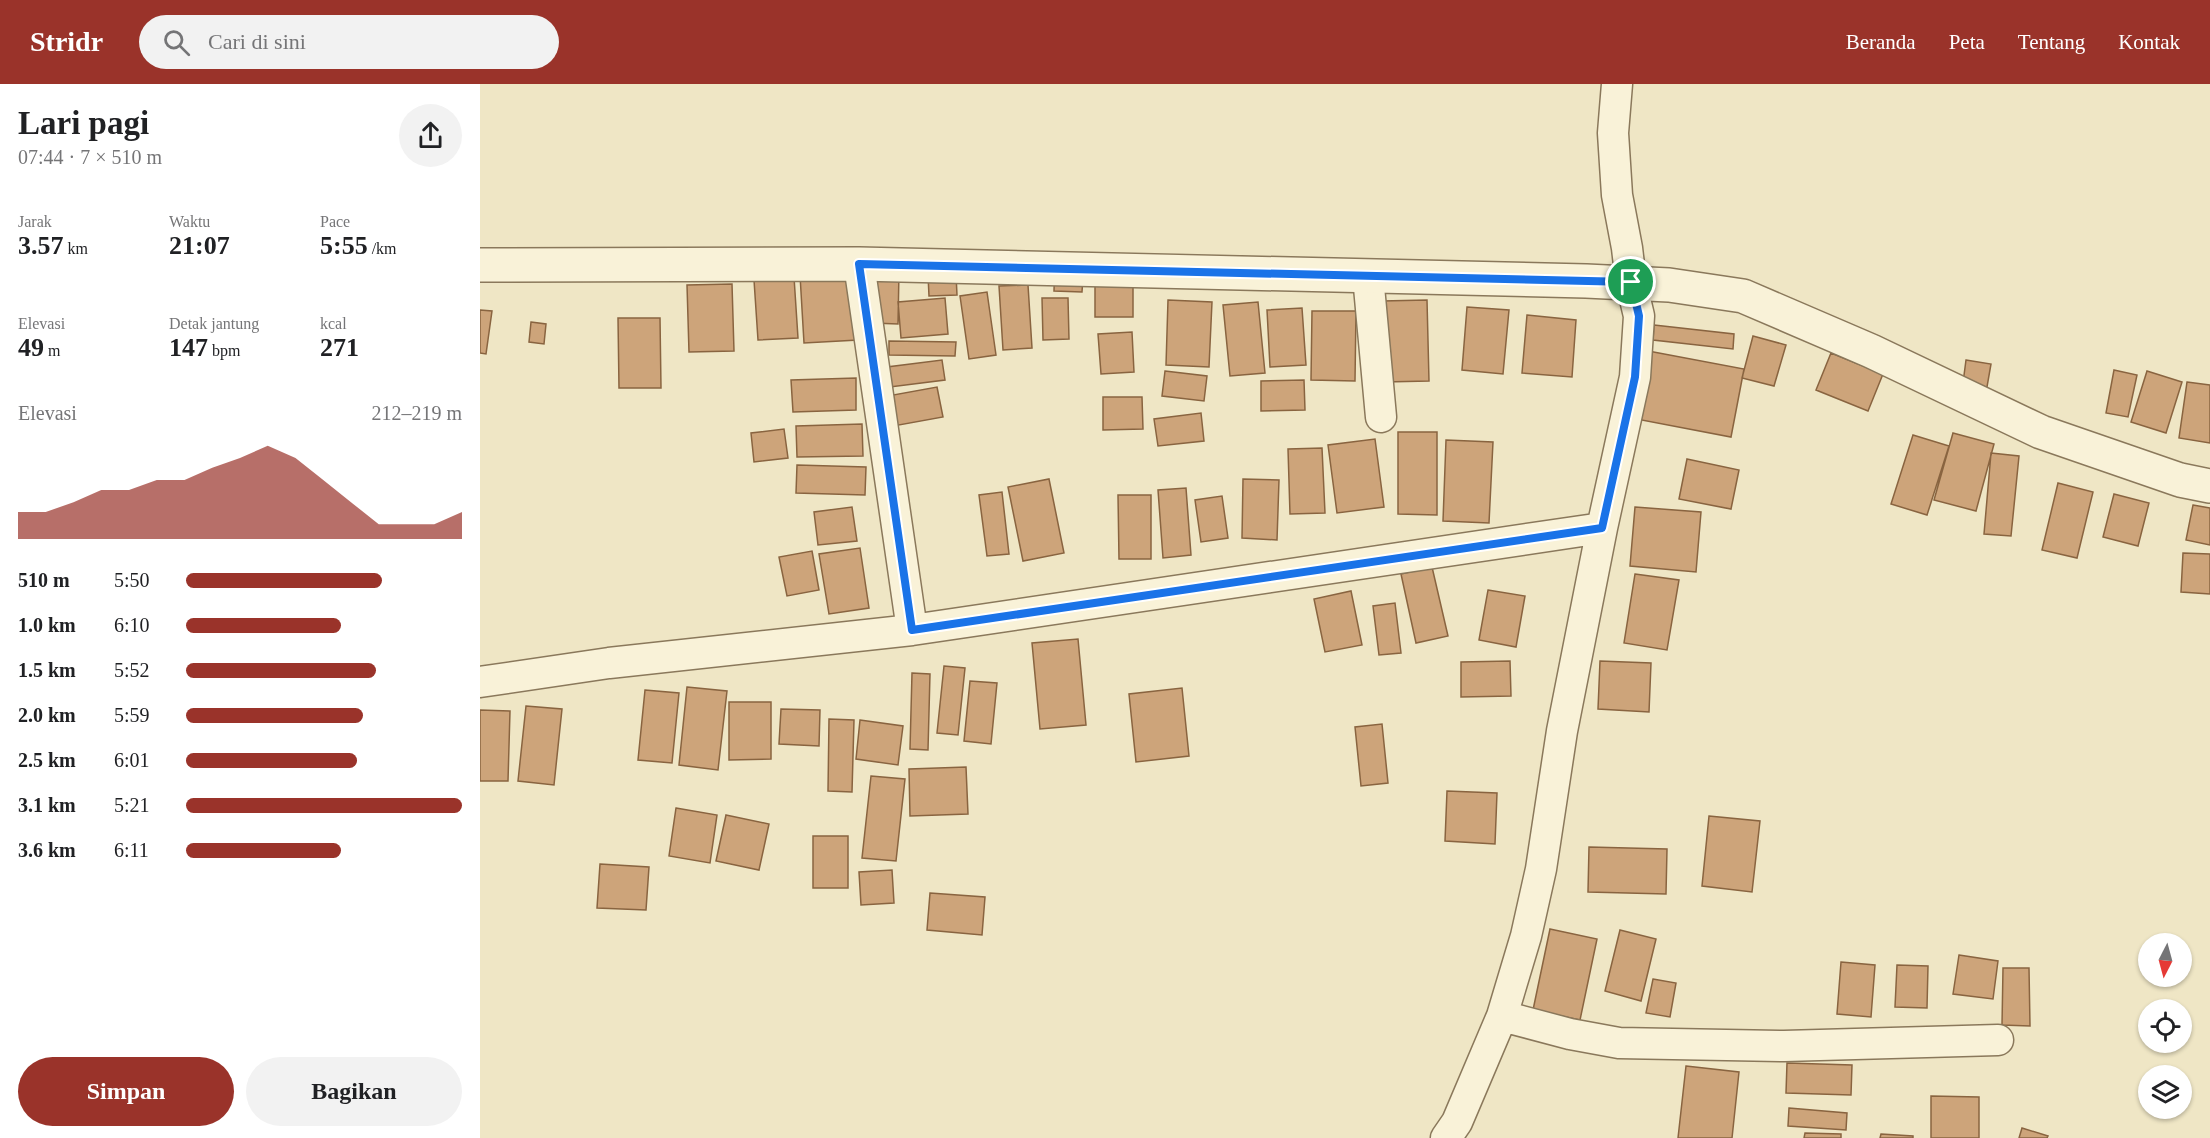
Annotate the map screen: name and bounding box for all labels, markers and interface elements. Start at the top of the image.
search box [139,15,559,69]
text: Stridr [30,26,103,57]
icon: search [160,26,193,59]
text: Cari di sini [208,29,306,54]
text: Beranda [1846,30,1916,54]
text: Peta [1949,30,1985,54]
text: Tentang [2018,30,2085,54]
text: Kontak [2118,30,2180,54]
button: share [399,104,462,167]
text: Lari pagi [18,105,149,141]
text: 07:44 · 7 × 510 m [18,146,162,168]
text: Jarak [18,213,52,230]
text: Waktu [169,213,210,230]
text: Pace [320,213,350,230]
text: 3.57 [18,231,64,260]
text: 21:07 [169,231,230,260]
text: 5:55 [320,231,368,260]
text: km [64,240,88,257]
text: /km [368,240,397,257]
pin [1605,256,1656,307]
icon: arrive [1614,265,1647,298]
text: Elevasi [18,315,65,332]
text: Detak jantung [169,315,259,332]
text: kcal [320,315,347,332]
text: 49 [18,333,44,362]
text: 147 [169,333,208,362]
text: 271 [320,333,359,362]
text: m [44,342,60,359]
text: bpm [208,342,240,359]
text: Elevasi [18,402,77,424]
text: 212–219 m [371,402,462,424]
text: 510 m [18,569,70,591]
text: 5:50 [114,569,150,591]
text: 1.0 km [18,614,76,636]
text: 6:10 [114,614,150,636]
text: 1.5 km [18,659,76,681]
text: 5:52 [114,659,150,681]
text: 2.0 km [18,704,76,726]
text: 5:59 [114,704,150,726]
text: 2.5 km [18,749,76,771]
text: 6:01 [114,749,150,771]
text: 3.1 km [18,794,76,816]
text: 5:21 [114,794,150,816]
text: 3.6 km [18,839,76,861]
text: 6:11 [114,839,149,861]
north arrow [2138,933,2192,987]
map controls [2138,933,2192,1119]
button: locate [2138,999,2192,1053]
button: Simpan [18,1057,234,1126]
button: Bagikan [246,1057,462,1126]
button: layers [2138,1065,2192,1119]

